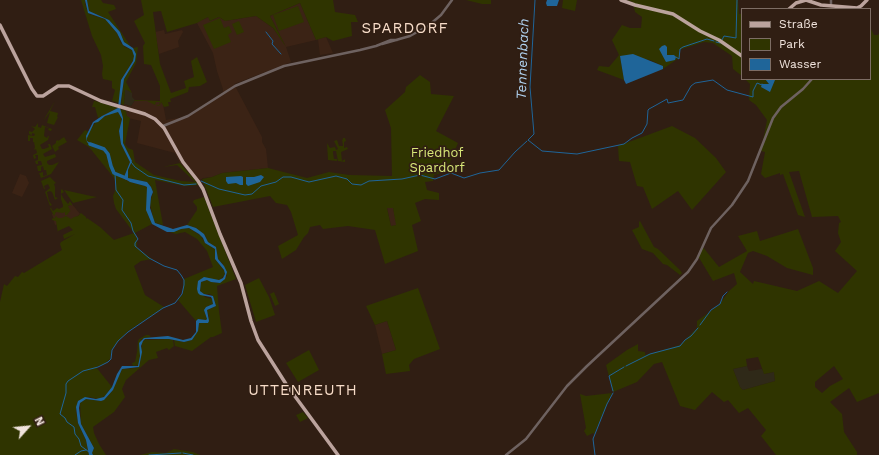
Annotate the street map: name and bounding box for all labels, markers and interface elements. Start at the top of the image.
legend [741,8,871,80]
text: Straße [779,17,818,31]
water label: Tennenbach [513,18,533,100]
district label: SPARDORF [361,20,449,38]
text: Park [779,37,805,51]
text: Wasser [779,57,821,71]
park label: Friedhof Spardorf [409,145,465,176]
district label: UTTENREUTH [248,382,358,400]
north arrow [8,407,48,447]
text: N [31,415,47,428]

